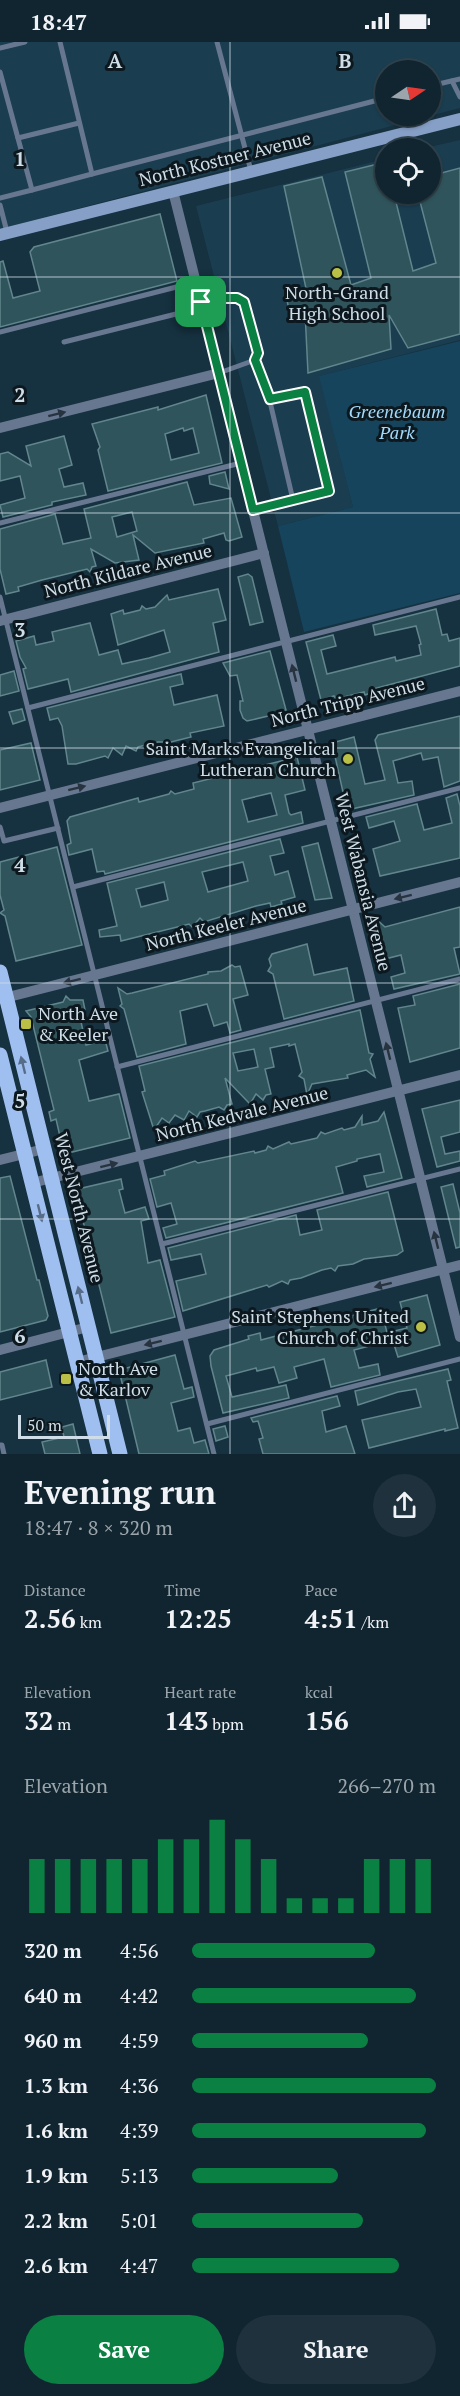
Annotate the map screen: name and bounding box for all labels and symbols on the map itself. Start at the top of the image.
text: A [108,47,123,74]
text: B [339,47,352,74]
north arrow [375,60,441,126]
street label: North Kostner Avenue [136,125,313,191]
text: 1 [14,145,26,172]
marker: North-Grand High School [330,266,344,280]
pin [175,276,226,327]
place label: North-Grand High School [285,280,389,325]
text: 2 [14,381,26,408]
park label: Greenebaum Park [349,399,445,444]
one-way arrow [48,408,66,418]
street label: North Kildare Avenue [41,538,214,602]
text: 3 [14,616,26,643]
one-way arrow [288,664,298,682]
street label: North Tripp Avenue [268,670,427,732]
place label: Saint Marks Evangelical Lutheran Church [145,736,336,781]
marker: Saint Marks Evangelical Lutheran Church [341,752,355,766]
one-way arrow [68,783,86,793]
street label: West Wabansia Avenue [330,790,398,974]
text: 4 [14,851,26,878]
street label: North Keeler Avenue [143,892,309,956]
one-way arrow [394,892,412,902]
one-way arrow [63,977,81,987]
place label: North Ave & Keeler [38,1001,118,1046]
marker: North Ave & Keeler [19,1017,33,1031]
one-way arrow [383,1041,393,1060]
one-way arrow [18,1056,28,1075]
street label: North Kedvale Avenue [153,1080,331,1146]
text: 5 [14,1087,26,1114]
street label: West North Avenue [50,1130,110,1285]
one-way arrow [100,1159,119,1169]
one-way arrow [35,1204,45,1223]
one-way arrow [430,1231,440,1249]
one-way arrow [374,1280,392,1290]
one-way arrow [75,1286,85,1305]
place label: Saint Stephens United Church of Christ [231,1304,409,1349]
marker: Saint Stephens United Church of Christ [414,1320,428,1334]
text: 6 [14,1322,26,1349]
one-way arrow [144,1338,162,1348]
place label: North Ave & Karlov [78,1356,158,1401]
marker: North Ave & Karlov [59,1372,73,1386]
scale bar [18,1412,110,1440]

